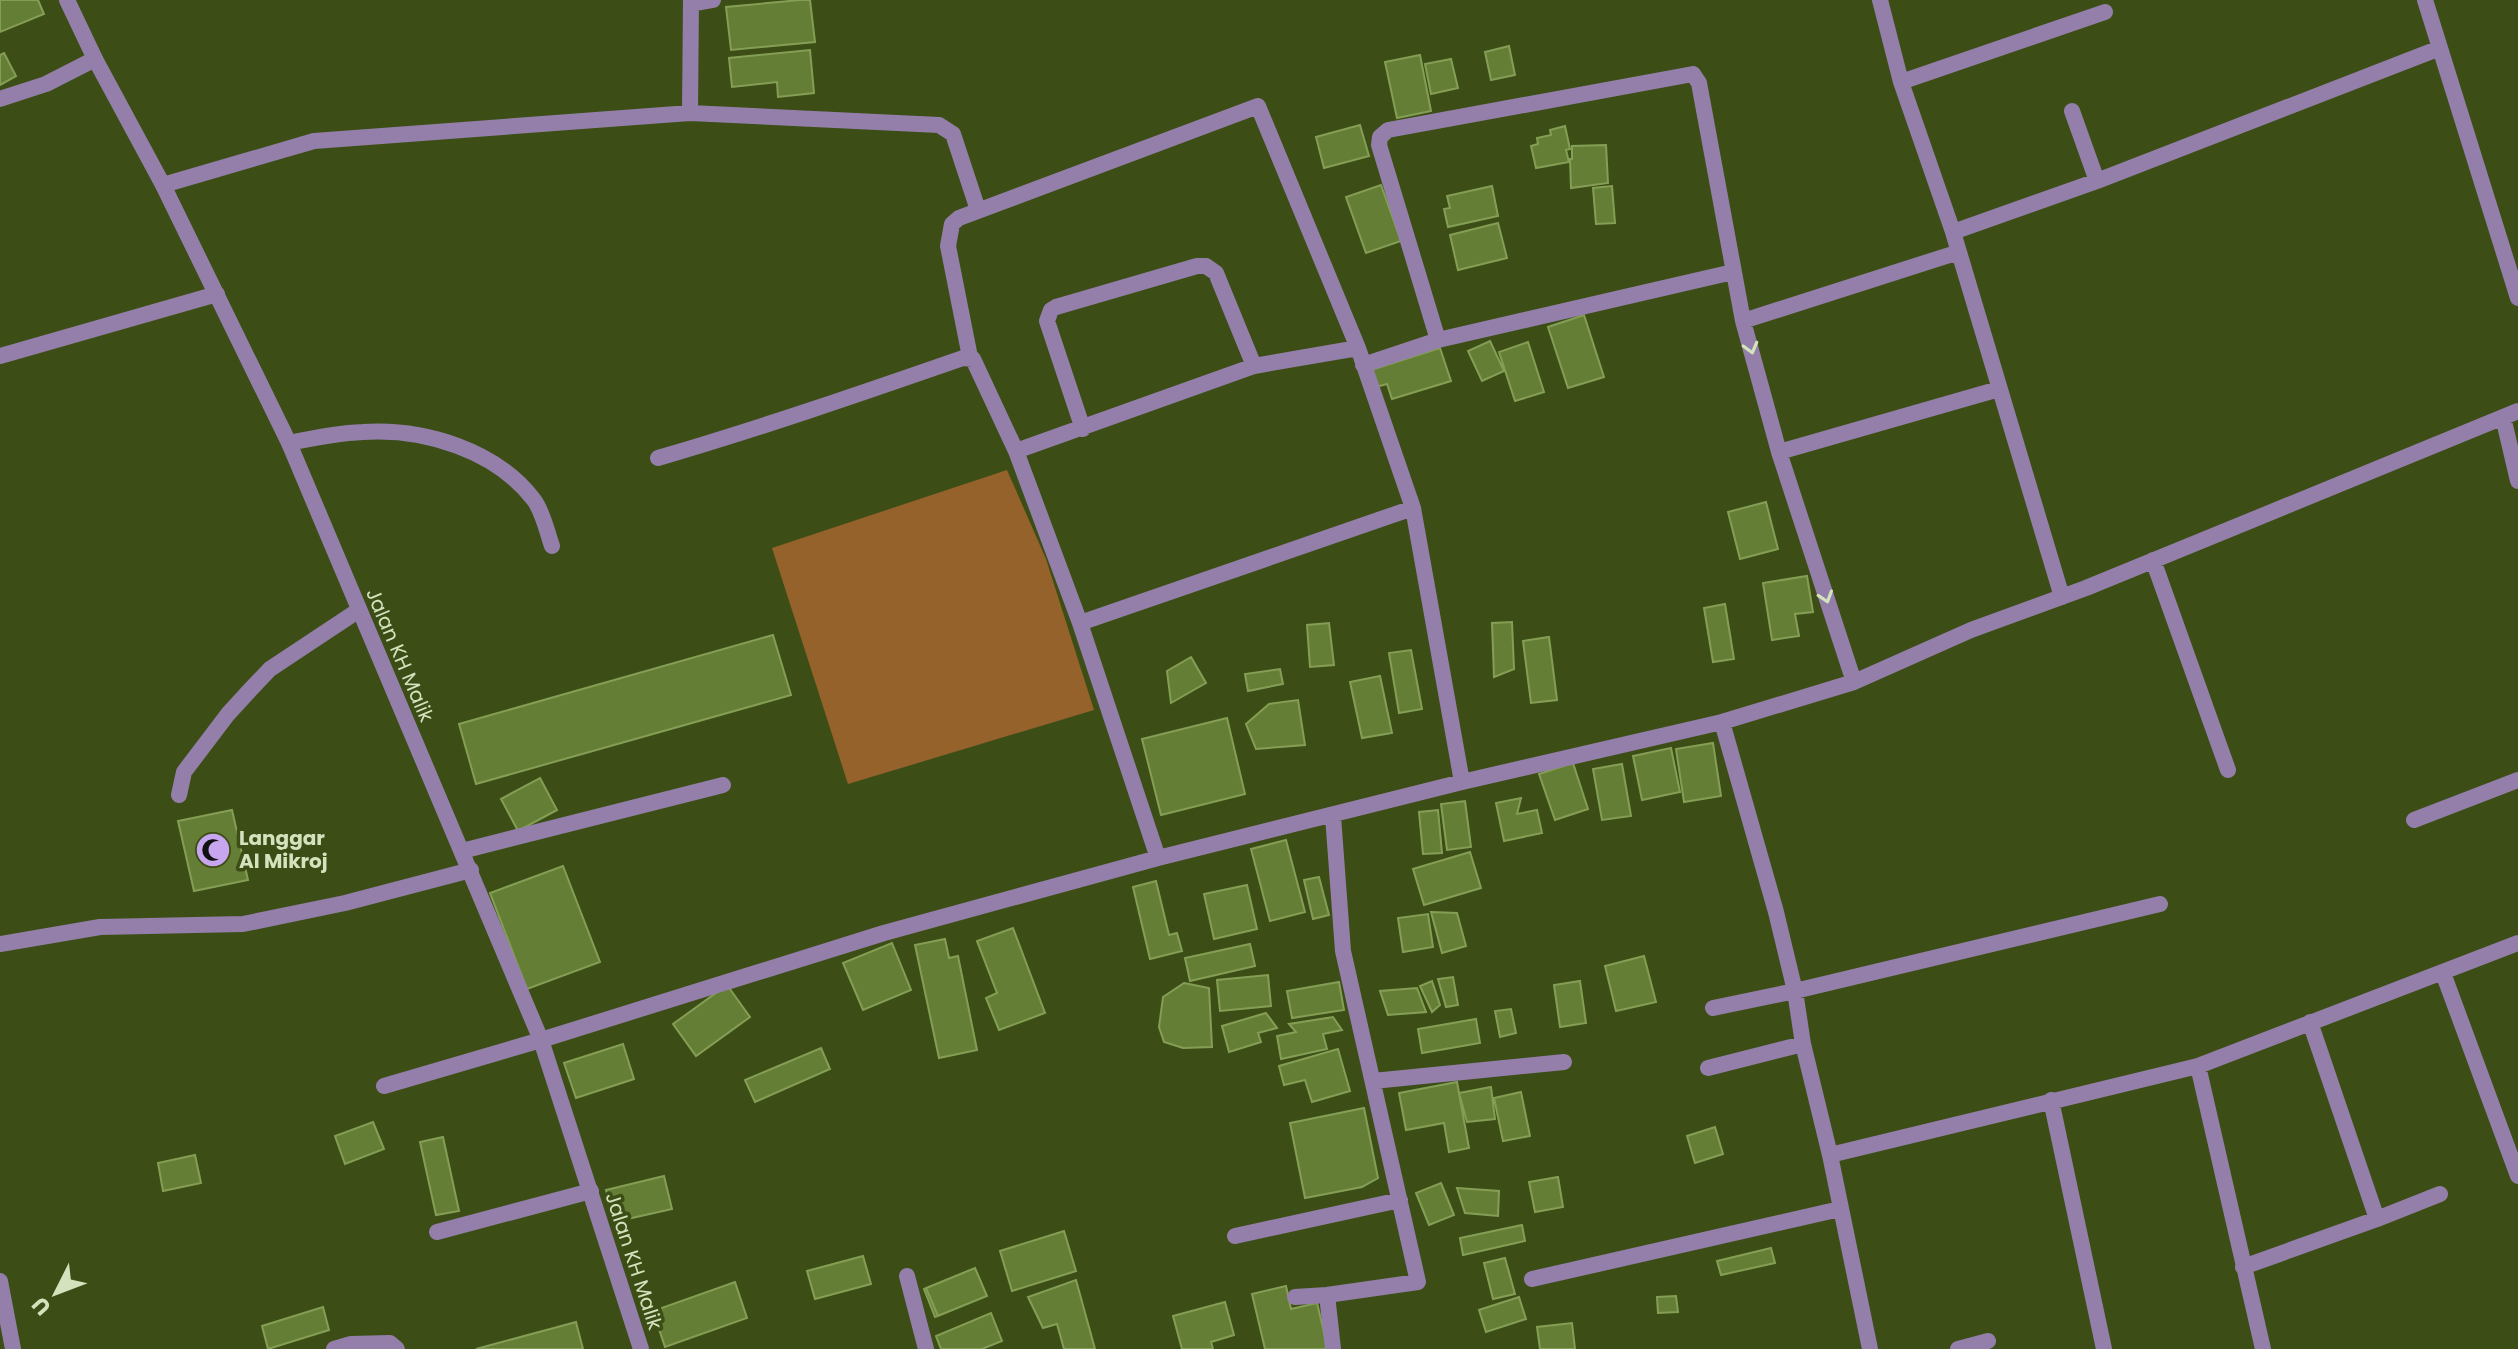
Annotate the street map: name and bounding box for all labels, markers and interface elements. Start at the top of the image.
one-way arrow [1741,341,1758,355]
street label: Jalan KH Malik [359,584,441,727]
one-way arrow [1816,589,1832,603]
place label: Langgar Al Mikroj [239,824,328,875]
mosque icon: Langgar Al Mikroj [194,831,232,869]
street label: Jalan KH Malik [599,1189,670,1334]
north arrow [16,1253,96,1333]
text: U [25,1290,58,1322]

